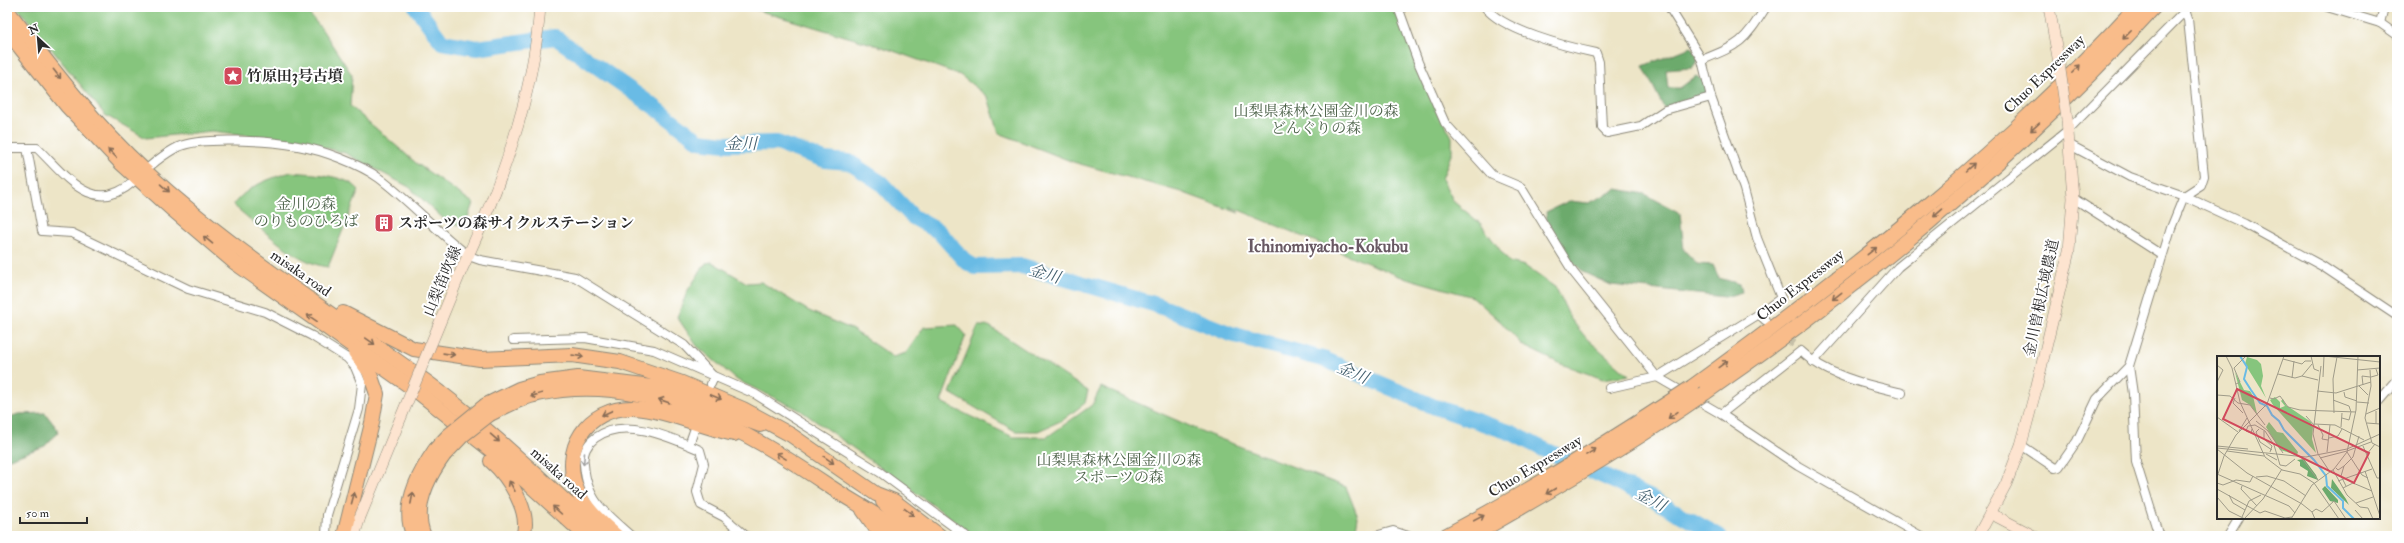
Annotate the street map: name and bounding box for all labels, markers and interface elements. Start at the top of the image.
north arrow [18,18,58,58]
text: N [26,21,42,38]
one-way arrow [2122,30,2132,40]
street label: Chuo Expressway [2000,31,2090,119]
one-way arrow [2071,64,2080,74]
place icon: 竹原田3号古墳 [222,65,244,87]
place label: 竹原田3号古墳 [247,67,343,86]
one-way arrow [52,68,61,79]
park label: 山梨県森林公園金川の森 どんぐりの森 [1233,102,1399,138]
one-way arrow [2029,122,2040,131]
water label: 金川 [725,134,759,154]
one-way arrow [107,148,116,158]
one-way arrow [1965,162,1975,171]
one-way arrow [160,184,170,193]
park label: 金川の森 のりものひろば [253,195,359,231]
one-way arrow [1933,209,1943,218]
building icon: スポーツの森サイクルステーション [373,212,395,234]
place label: スポーツの森サイクルステーション [398,214,634,233]
one-way arrow [203,235,213,244]
district label: Ichinomiyacho-Kokubu [1248,236,1409,258]
street label: 金川曽根広域農道 [2020,237,2063,359]
street label: 山梨笛吹線 [419,243,466,319]
street label: Chuo Expressway [1753,245,1849,326]
street label: misaka road [267,246,335,302]
one-way arrow [1866,247,1877,256]
water label: 金川 [1027,260,1065,289]
one-way arrow [1832,291,1843,300]
one-way arrow [307,314,318,322]
one-way arrow [364,337,375,345]
one-way arrow [442,350,455,358]
one-way arrow [571,352,584,360]
inset map [2217,356,2380,519]
water label: 金川 [1334,357,1373,389]
one-way arrow [1718,360,1729,368]
one-way arrow [530,392,543,399]
one-way arrow [709,394,721,401]
one-way arrow [658,397,671,404]
one-way arrow [602,410,614,417]
one-way arrow [1668,411,1679,419]
street label: Chuo Expressway [1485,431,1586,503]
one-way arrow [490,433,500,443]
street label: misaka road [526,443,591,504]
one-way arrow [1586,447,1597,456]
one-way arrow [775,451,787,459]
park label: 山梨県森林公園金川の森 スポーツの森 [1036,451,1202,487]
one-way arrow [581,452,588,465]
one-way arrow [823,456,834,464]
one-way arrow [507,480,515,492]
water label: 金川 [1632,484,1671,517]
one-way arrow [1545,487,1557,495]
one-way arrow [350,492,357,505]
one-way arrow [408,492,416,505]
scale bar [20,499,87,525]
one-way arrow [552,505,562,515]
text: 50 m [26,506,50,521]
one-way arrow [904,508,915,517]
one-way arrow [1473,513,1485,521]

